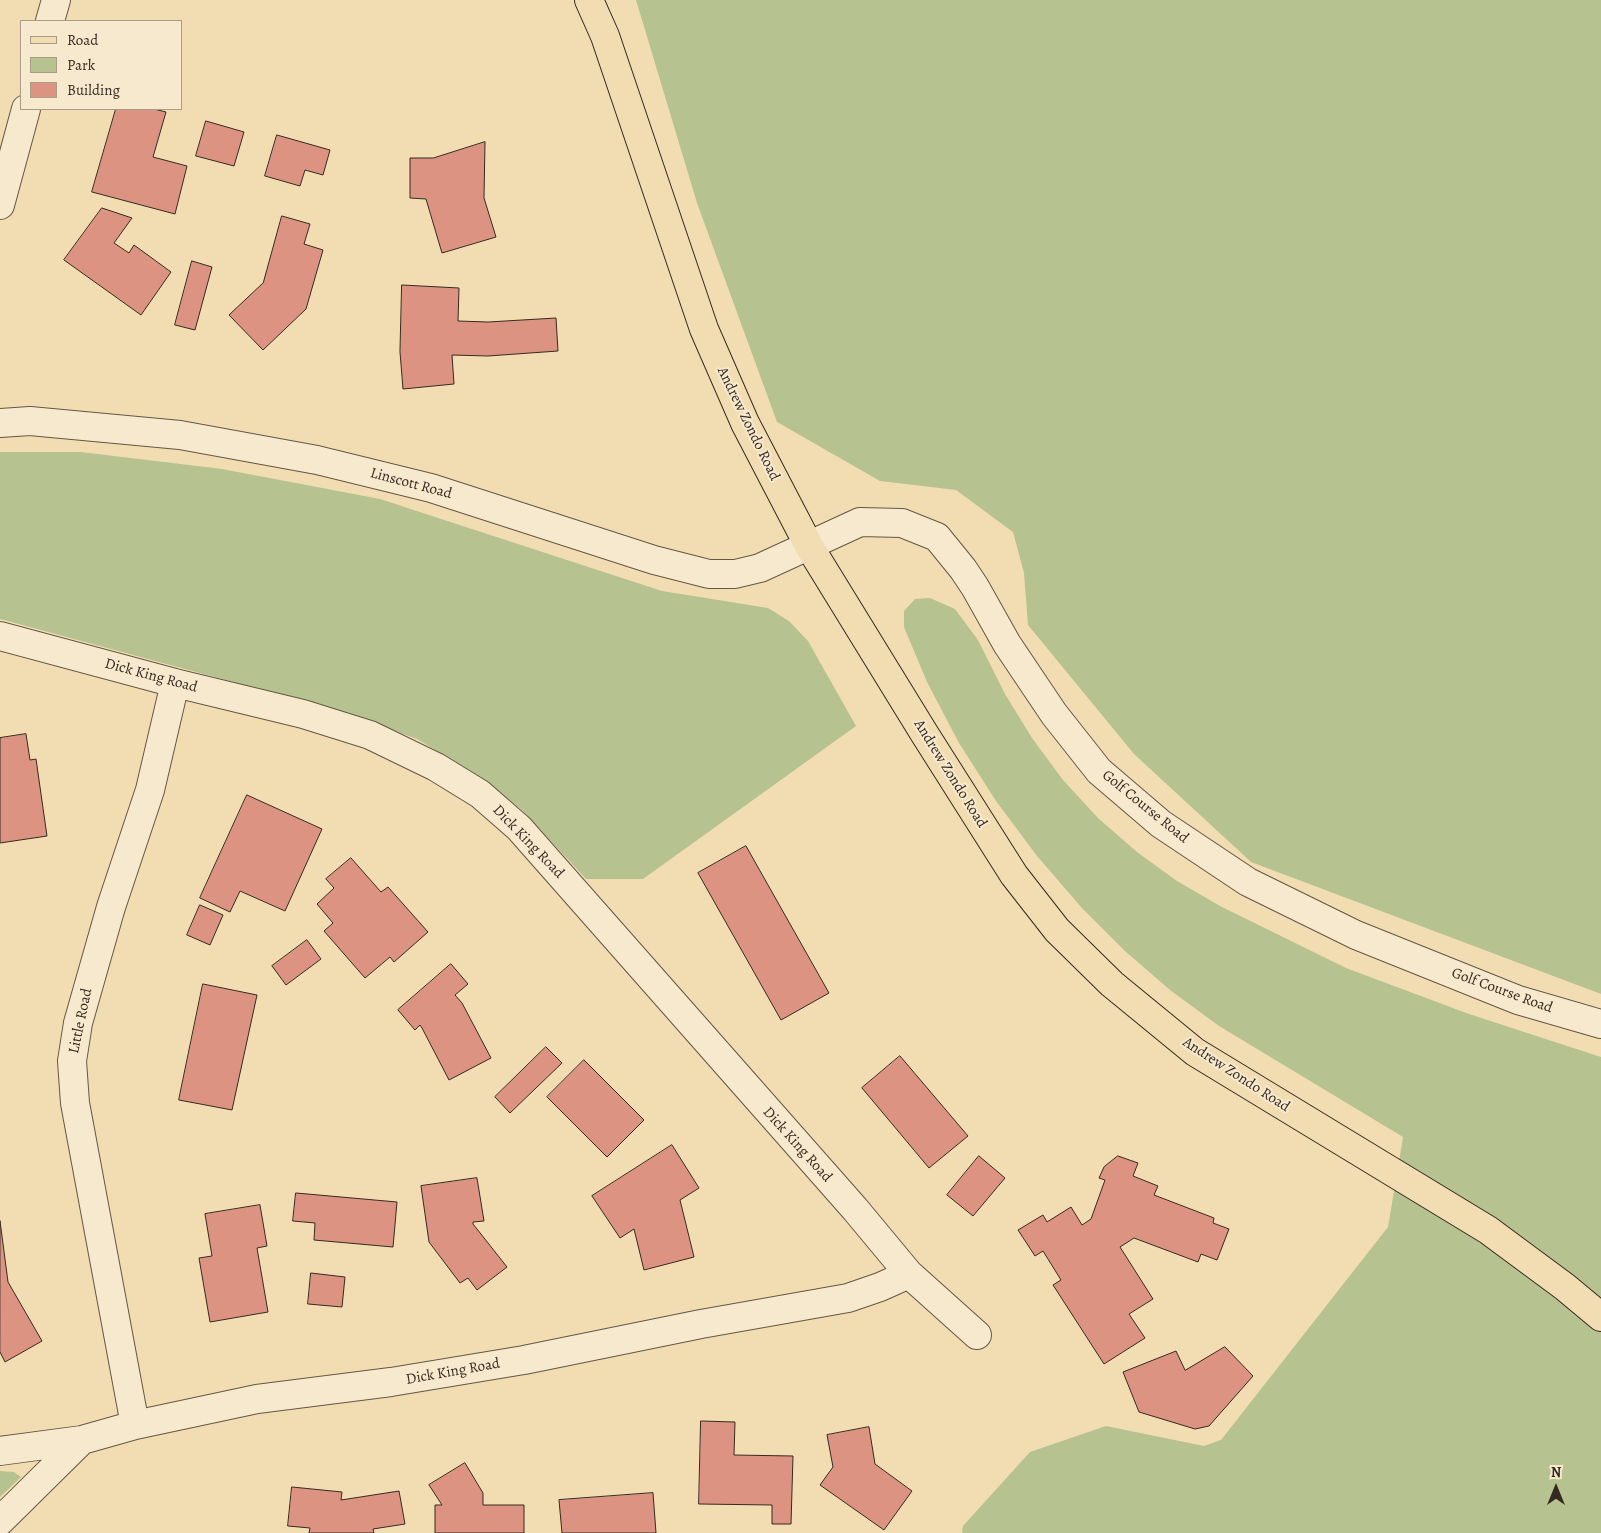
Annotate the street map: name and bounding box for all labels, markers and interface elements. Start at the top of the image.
legend [20,20,182,110]
text: Road [67,30,98,50]
text: Park [67,55,95,75]
text: Building [67,80,120,100]
street label: Andrew Zondo Road [713,364,783,484]
street label: Linscott Road [368,464,454,504]
street label: Dick King Road [103,655,199,697]
street label: Andrew Zondo Road [909,717,991,831]
street label: Golf Course Road [1098,767,1192,847]
street label: Dick King Road [488,802,568,882]
street label: Golf Course Road [1449,964,1555,1018]
street label: Little Road [65,987,97,1055]
street label: Andrew Zondo Road [1179,1034,1293,1116]
street label: Dick King Road [758,1104,836,1186]
street label: Dick King Road [405,1355,501,1389]
north arrow [1531,1463,1581,1513]
text: N [1551,1463,1561,1482]

